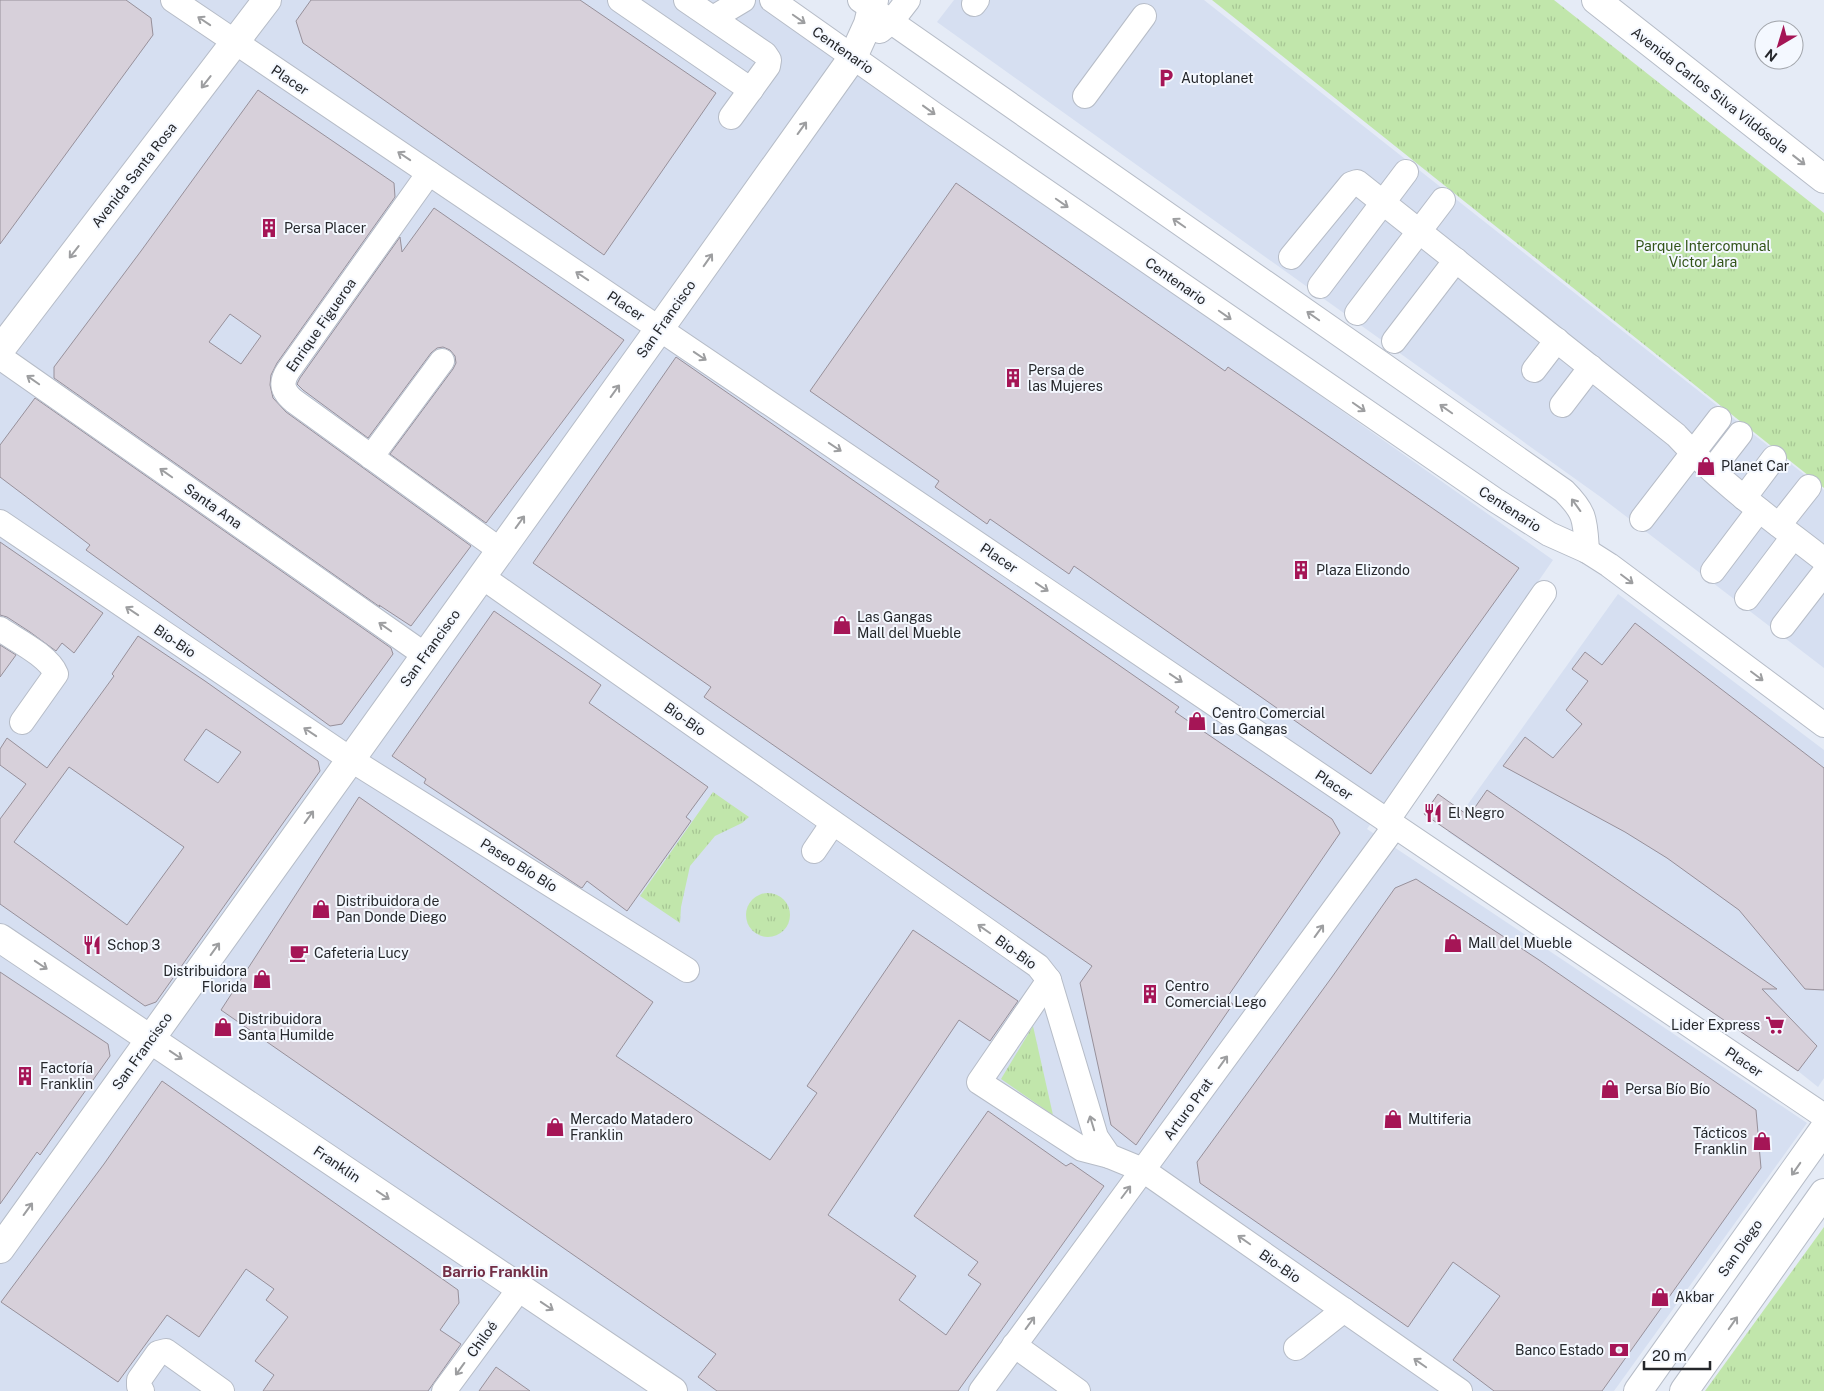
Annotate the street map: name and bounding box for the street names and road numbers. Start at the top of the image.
street label: Centenario [809,23,877,77]
street label: Avenida Carlos Silva Vildósola [1628,24,1792,156]
street label: Placer [268,62,312,98]
street label: Avenida Santa Rosa [88,120,180,230]
street label: Centenario [1142,254,1210,308]
street label: Enrique Figueroa [283,275,359,375]
street label: San Francisco [633,277,699,361]
street label: Placer [604,288,648,324]
street label: Santa Ana [181,480,245,532]
street label: Centenario [1476,483,1544,535]
street label: Placer [977,540,1021,576]
street label: San Francisco [397,606,463,690]
street label: Bio-Bio [151,621,199,661]
street label: Bio-Bio [661,699,709,739]
street label: Placer [1312,767,1356,803]
street label: Paseo Bío Bío [478,835,560,895]
street label: Bio-Bio [992,932,1040,972]
street label: San Francisco [109,1009,175,1093]
street label: Placer [1722,1044,1766,1080]
street label: Arturo Prat [1160,1075,1216,1143]
street label: Franklin [311,1143,363,1185]
street label: San Diego [1715,1216,1766,1280]
street label: Bio-Bio [1256,1246,1304,1286]
street label: Chiloé [463,1318,501,1360]

